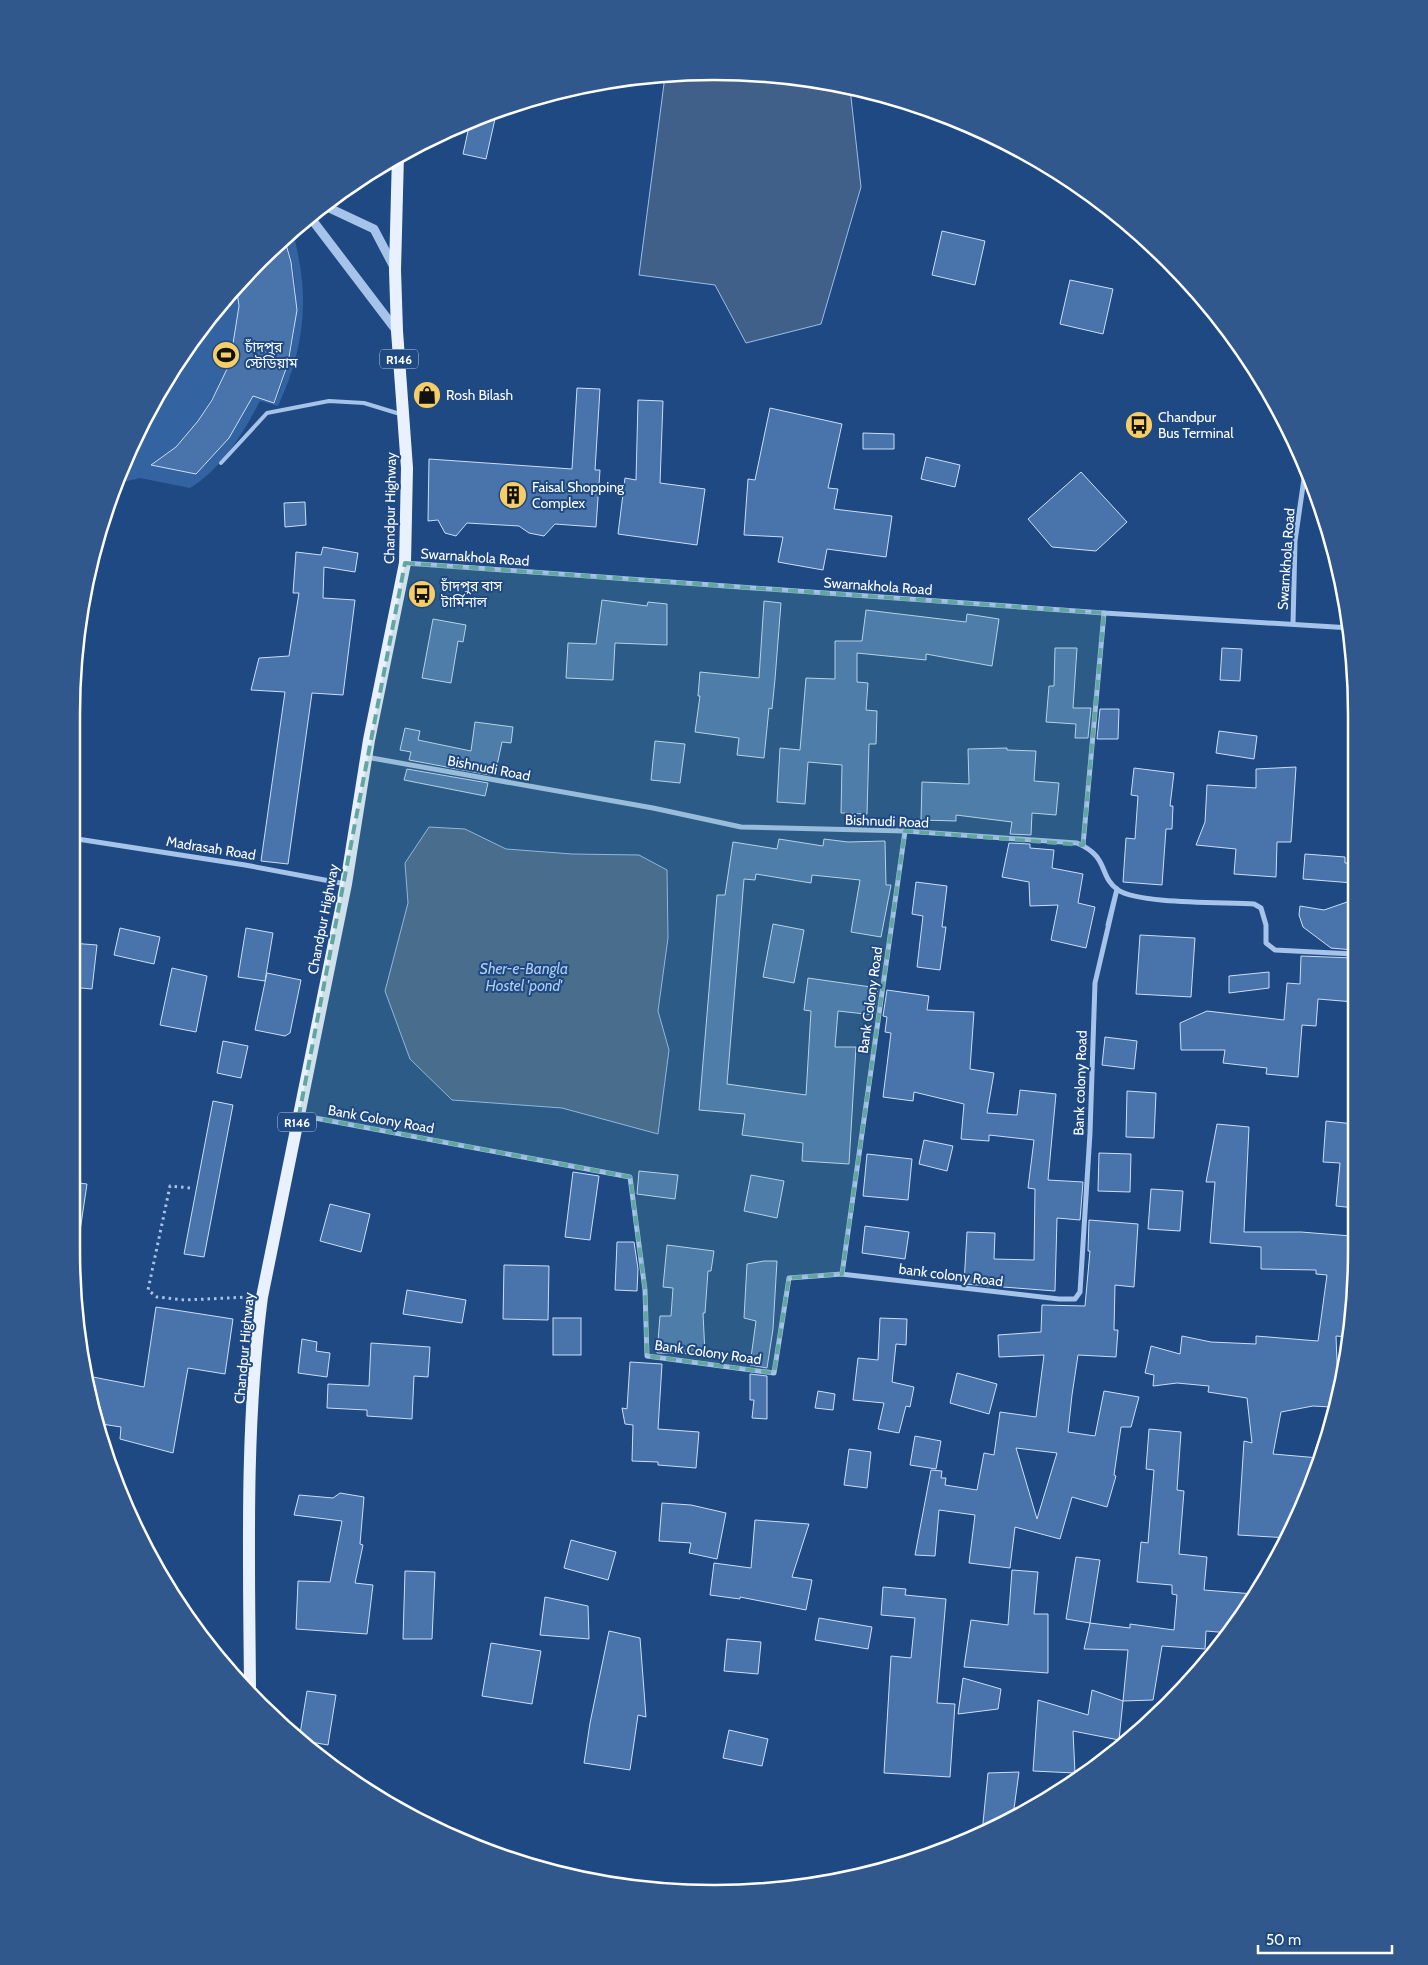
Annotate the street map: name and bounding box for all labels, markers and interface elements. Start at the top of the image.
place label: চাঁদপুর স্টেডিয়াম [244,338,298,372]
sports icon: চাঁদপুর স্টেডিয়াম [211,340,241,370]
road number: R146 [380,349,418,368]
shop icon: Rosh Bilash [412,380,442,410]
place label: Rosh Bilash [446,386,513,404]
place label: Chandpur Bus Terminal [1158,408,1234,442]
bus stop icon: Chandpur Bus Terminal [1124,410,1154,440]
street label: Chandpur Highway [380,452,400,564]
place label: Faisal Shopping Complex [532,478,625,512]
building icon: Faisal Shopping Complex [498,480,528,510]
street label: Swarnkhola Road [1273,507,1299,611]
street label: Swarnakhola Road [420,544,530,570]
street label: Swarnakhola Road [823,573,933,599]
place label: চাঁদপুর বাস টার্মিনাল [440,577,503,611]
bus stop icon: চাঁদপুর বাস টার্মিনাল [407,579,437,609]
street label: Bishnudi Road [446,751,532,785]
street label: Bishnudi Road [845,811,929,831]
street label: Madrasah Road [165,832,257,864]
street label: Chandpur Highway [303,862,343,976]
street label: Bank Colony Road [854,945,886,1055]
water label: Sher-e-Bangla Hostel 'pond' [480,960,568,995]
street label: Bank colony Road [1069,1030,1091,1136]
street label: Bank Colony Road [326,1101,436,1137]
road number: R146 [278,1112,316,1132]
street label: bank colony Road [898,1260,1004,1290]
street label: Chandpur Highway [230,1291,258,1405]
street label: Bank Colony Road [653,1336,763,1368]
scale bar [1258,1922,1392,1954]
text: 50 m [1266,1931,1301,1949]

